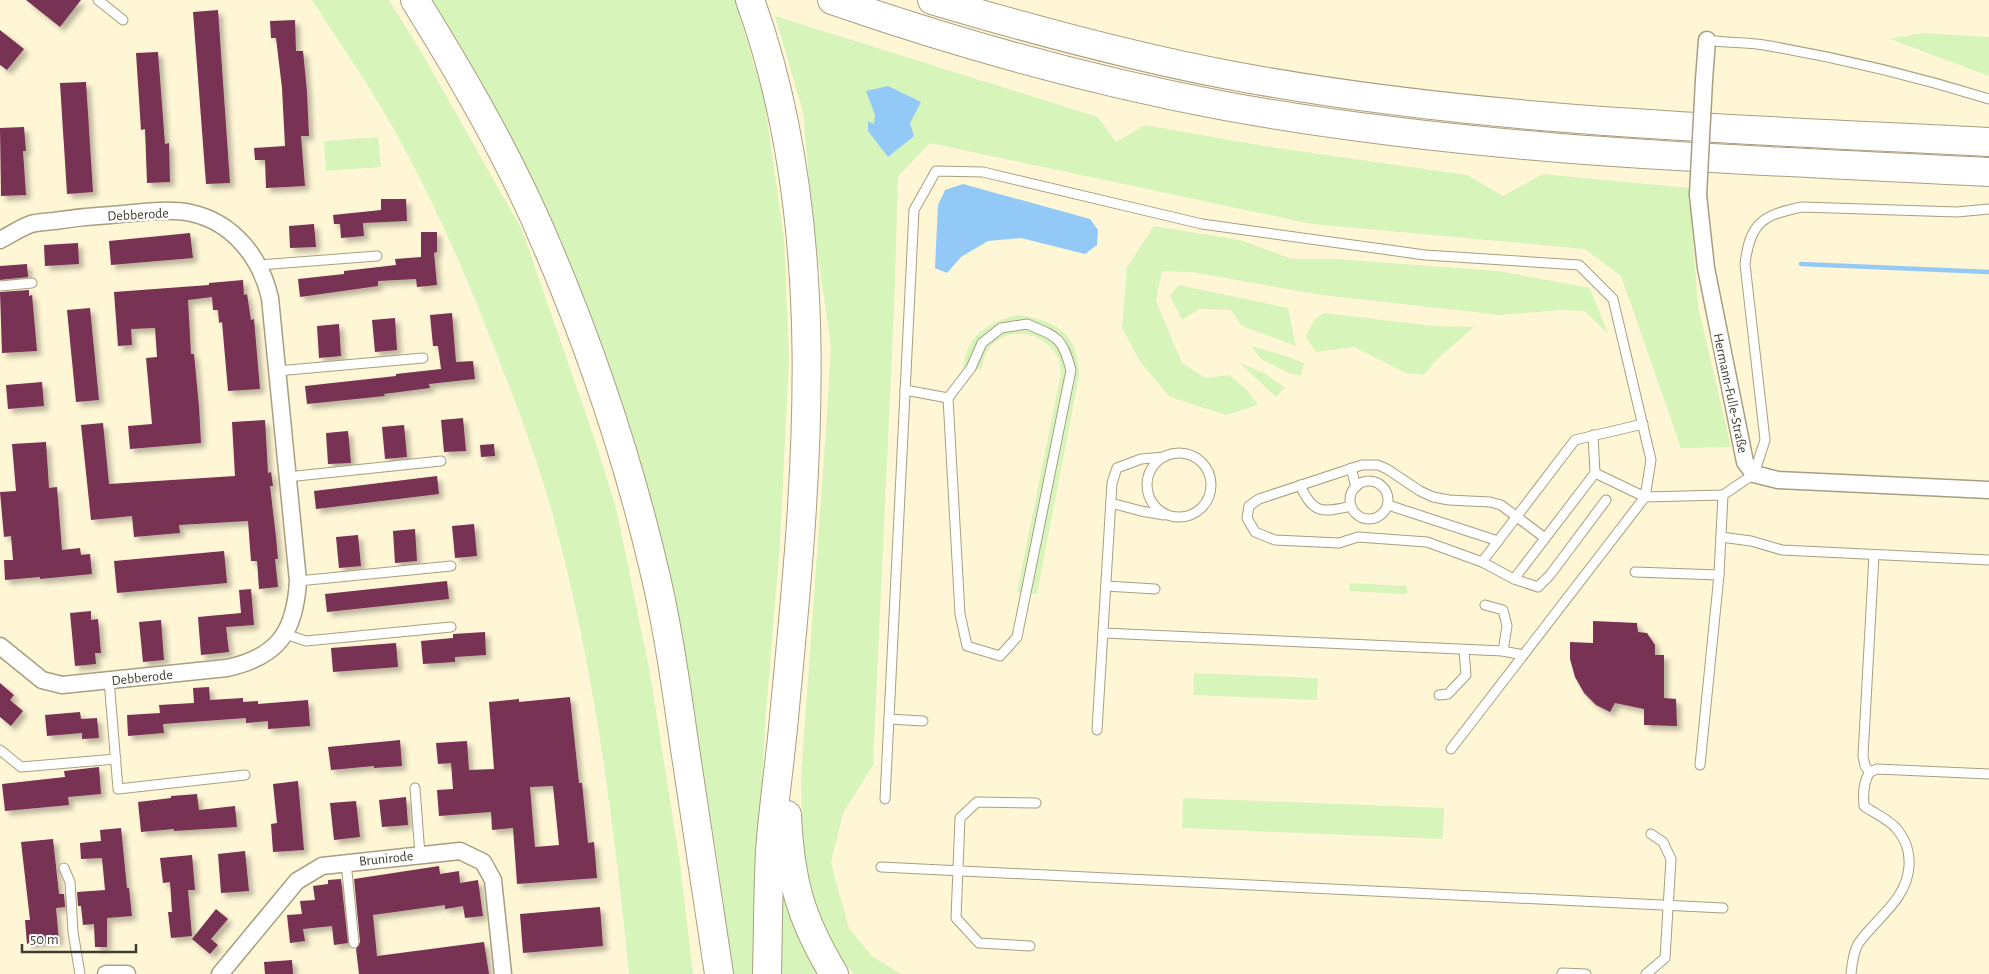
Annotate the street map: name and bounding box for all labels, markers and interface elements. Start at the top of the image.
street label: Debberode [107,206,169,224]
street label: Hermann-Fulle-Straße [1710,332,1750,455]
street label: Debberode [111,668,173,688]
street label: Brunirode [358,849,414,869]
scale bar [22,922,136,954]
text: 50 m [30,932,59,947]

